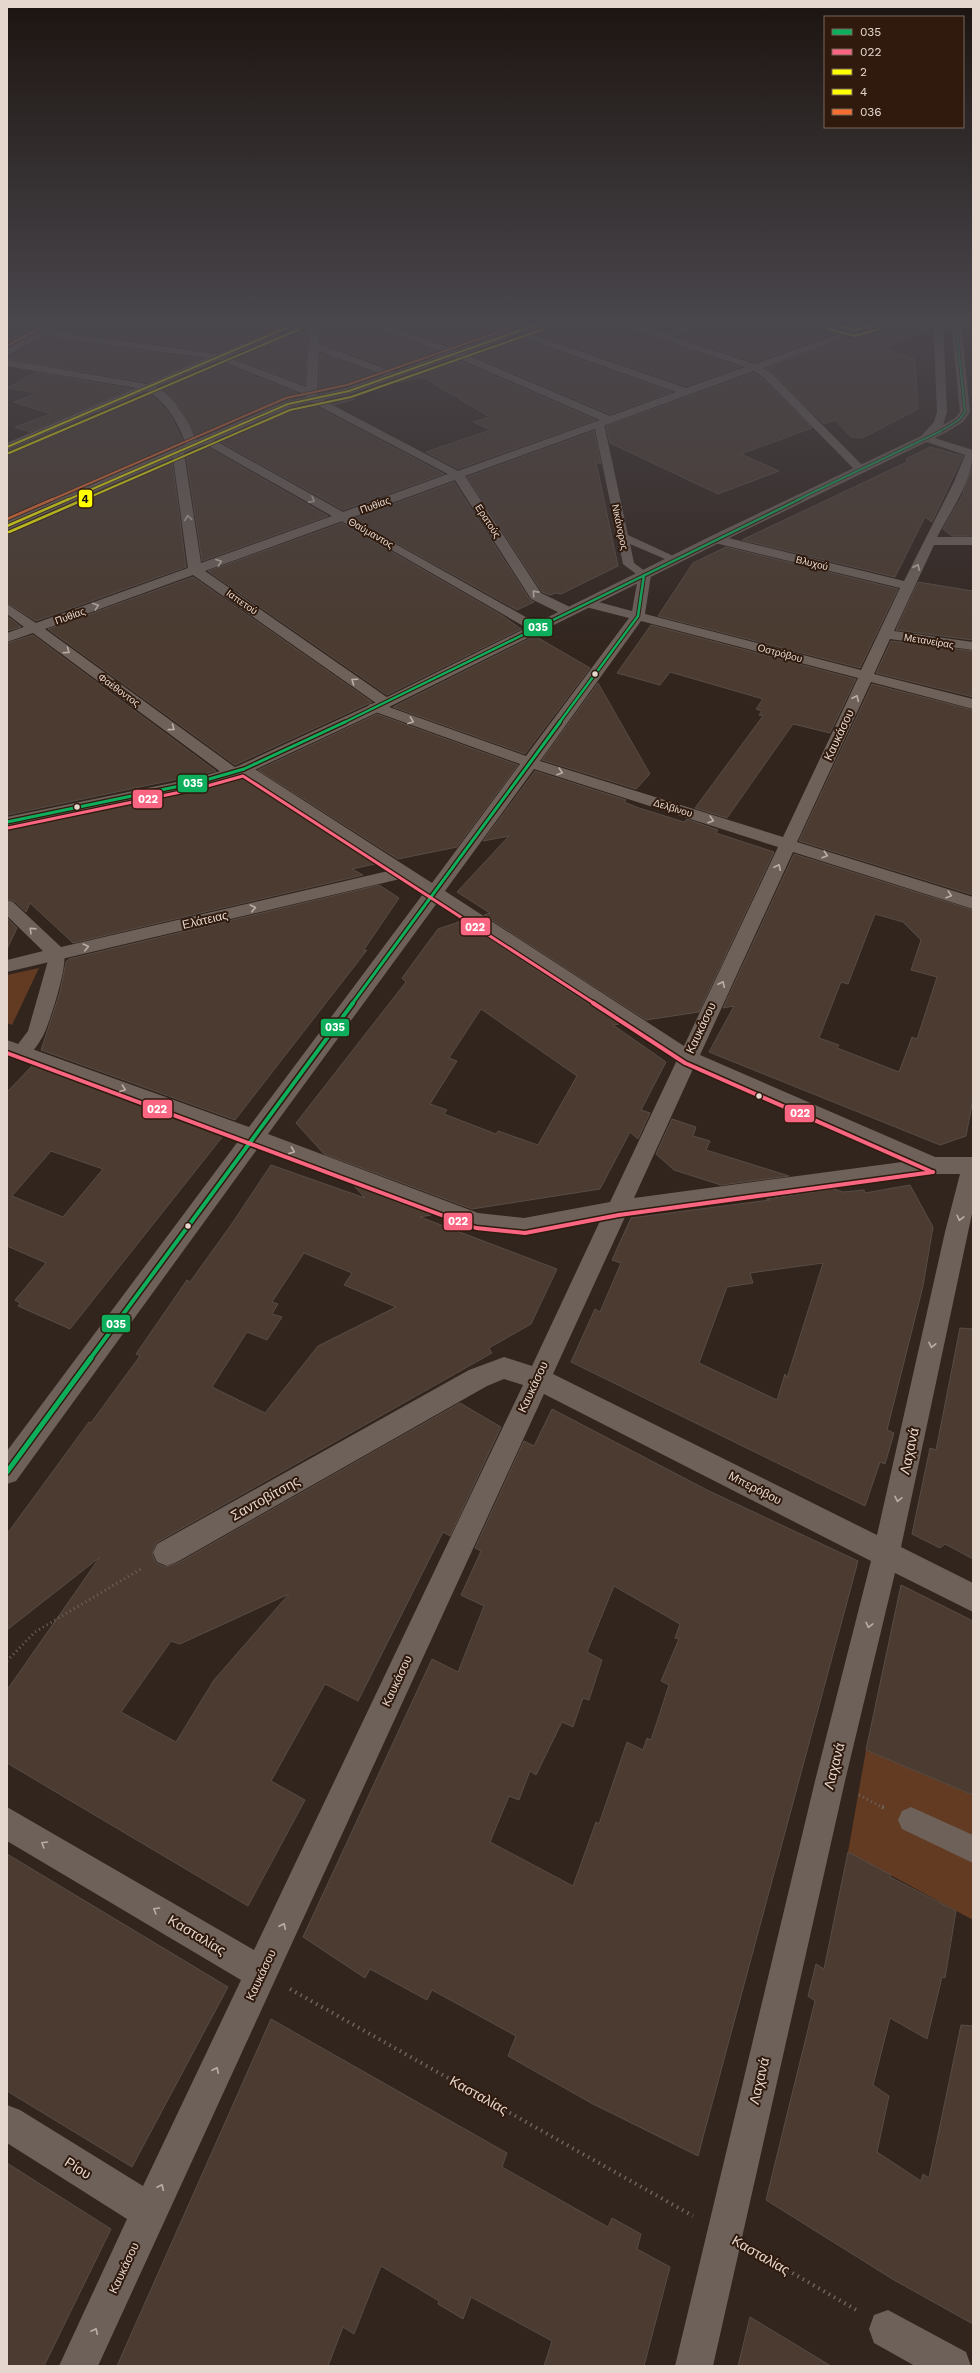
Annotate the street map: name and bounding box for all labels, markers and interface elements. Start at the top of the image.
legend [824,16,964,128]
text: 035 [860,25,881,39]
text: 022 [860,45,881,59]
text: 2 [860,65,867,79]
text: 4 [860,85,867,99]
text: 036 [860,105,882,119]
line badge: 4 [78,489,93,508]
text: 4 [81,493,89,506]
street label: Πυθίας [359,494,392,515]
one-way arrow [308,496,315,503]
street label: Ερατούς [473,502,503,540]
street label: Νικάνορος [610,503,630,551]
one-way arrow [184,515,193,521]
street label: Θαύμαντος [346,516,396,550]
street label: Βλυχού [795,554,829,572]
one-way arrow [215,558,222,566]
one-way arrow [912,564,920,572]
street label: Ιαπετού [224,587,260,617]
one-way arrow [533,590,540,598]
one-way arrow [93,602,100,611]
street label: Πυθίας [54,605,87,626]
line badge: 035 [523,618,553,637]
text: 035 [528,621,548,634]
street label: Μετανείρας [903,632,955,650]
street label: Οστρόβου [756,642,804,664]
one-way arrow [62,646,69,653]
unlabelled marker [590,669,600,679]
street label: Φαέθοντος [96,671,142,709]
one-way arrow [351,678,358,686]
one-way arrow [851,695,859,702]
street label: Καυκάσου [821,707,857,763]
one-way arrow [408,716,415,724]
one-way arrow [167,723,174,730]
one-way arrow [557,767,564,776]
line badge: 035 [177,774,208,793]
text: 035 [183,777,203,790]
line badge: 022 [132,789,163,809]
text: 022 [138,793,159,806]
street label: Δελβίνου [652,797,694,819]
unlabelled marker [72,802,82,812]
one-way arrow [708,815,715,823]
one-way arrow [821,851,828,859]
one-way arrow [773,863,781,871]
one-way arrow [945,890,952,899]
one-way arrow [250,905,257,913]
street label: Ελάτειας [181,908,229,932]
line badge: 022 [460,917,491,936]
text: 022 [465,921,486,934]
one-way arrow [29,927,37,935]
one-way arrow [83,944,89,952]
one-way arrow [717,981,725,989]
street label: Καυκάσου [683,1000,719,1056]
line badge: 035 [320,1018,350,1037]
text: 035 [325,1021,345,1034]
one-way arrow [119,1085,126,1093]
unlabelled marker [754,1091,764,1101]
line badge: 022 [142,1099,173,1119]
text: 022 [147,1103,168,1116]
line badge: 022 [784,1104,815,1123]
text: 022 [790,1107,811,1120]
one-way arrow [288,1147,295,1155]
line badge: 022 [443,1212,473,1231]
one-way arrow [956,1214,964,1221]
text: 022 [448,1215,469,1228]
unlabelled marker [183,1221,193,1231]
line badge: 035 [101,1314,131,1333]
text: 035 [106,1318,126,1331]
one-way arrow [928,1341,936,1348]
street label: Καυκάσου [515,1359,551,1415]
street label: Λαχανά [896,1426,922,1476]
street label: Μπερόβου [726,1469,784,1507]
street label: Σαντοβίτσης [228,1472,303,1524]
one-way arrow [895,1496,903,1502]
one-way arrow [865,1622,873,1629]
street label: Καυκάσου [379,1653,415,1709]
street label: Λαχανά [820,1741,848,1791]
one-way arrow [41,1842,48,1849]
one-way arrow [153,1908,160,1915]
street label: Κασταλίας [165,1912,229,1959]
one-way arrow [278,1923,286,1931]
street label: Καυκάσου [243,1947,279,2003]
street label: Λαχανά [746,2056,772,2106]
one-way arrow [211,2066,219,2074]
street label: Κασταλίας [447,2072,511,2118]
street label: Ρίου [62,2154,94,2182]
one-way arrow [156,2184,164,2192]
street label: Κασταλίας [729,2232,793,2278]
street label: Καυκάσου [106,2240,142,2296]
one-way arrow [90,2327,98,2335]

